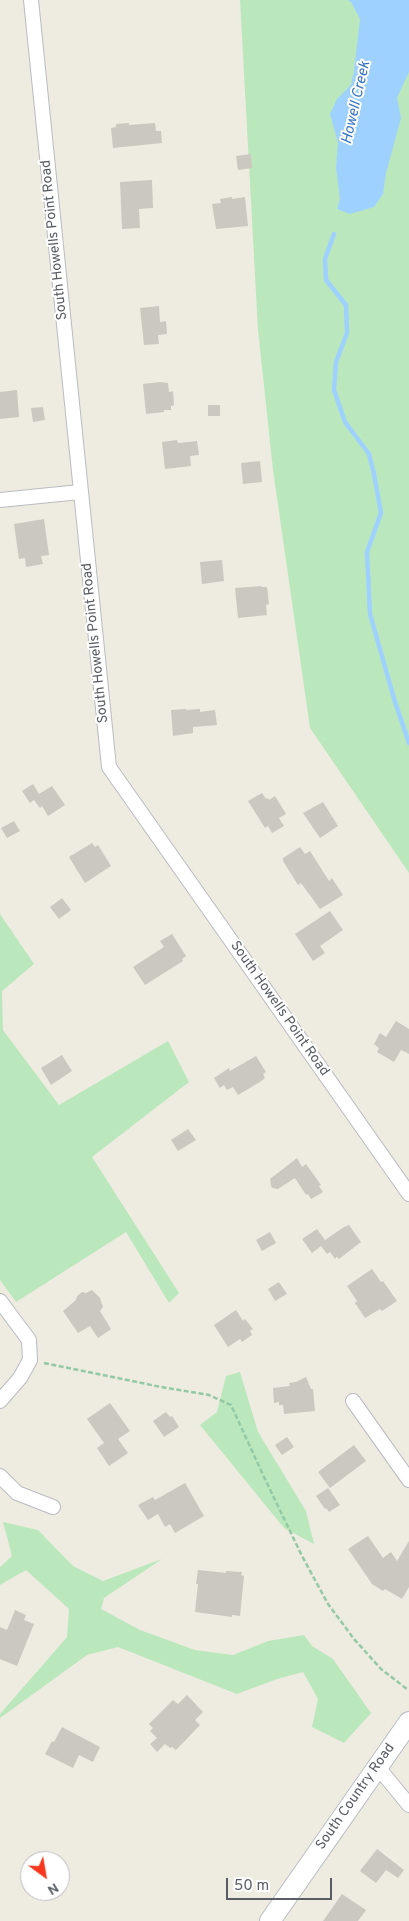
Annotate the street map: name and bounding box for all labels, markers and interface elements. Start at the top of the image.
water label: Howell Creek [339,60,375,146]
street label: South Howells Point Road [38,159,72,321]
street label: South Howells Point Road [79,562,113,724]
street label: South Howells Point Road [226,938,332,1080]
street label: South Country Road [313,1741,399,1853]
north arrow [20,1851,70,1901]
scale bar [229,1868,335,1900]
text: 50 m [234,1877,269,1896]
text: N [44,1878,61,1898]

